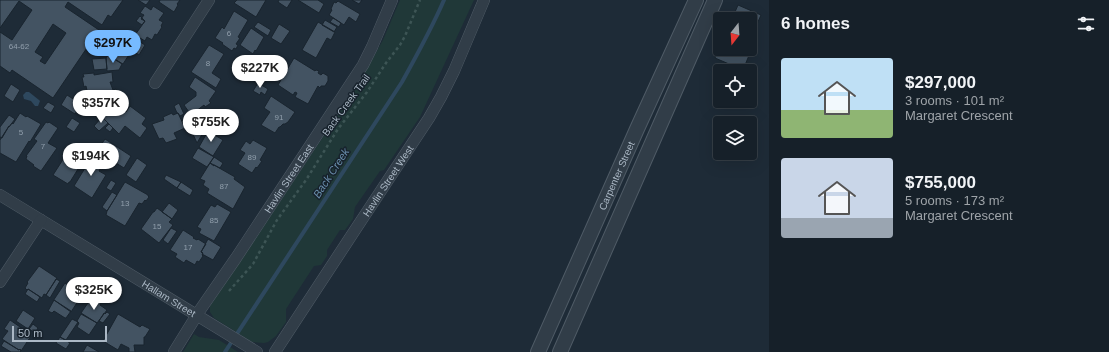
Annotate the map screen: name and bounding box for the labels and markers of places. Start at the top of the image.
pin: $297K [85,30,141,64]
pin: $227K [232,55,288,89]
pin: $357K [73,90,129,124]
pin: $755K [183,109,239,143]
pin: $194K [63,143,119,177]
pin: $325K [66,277,122,311]

